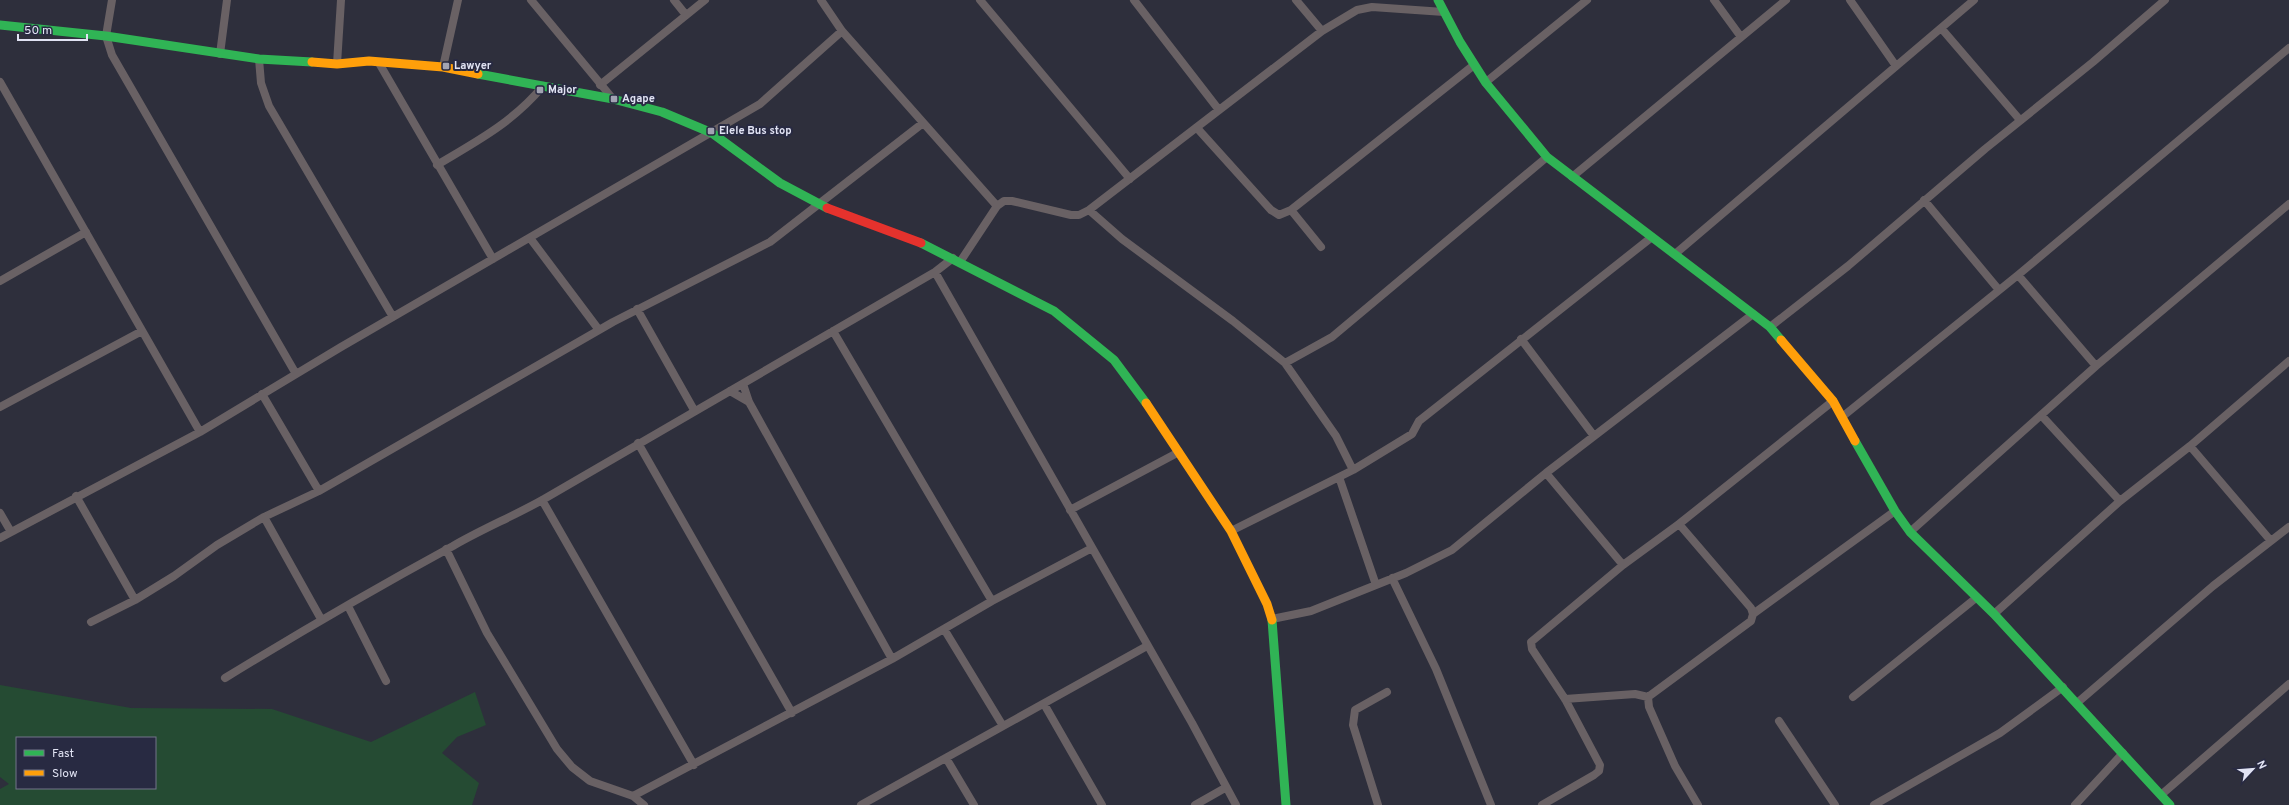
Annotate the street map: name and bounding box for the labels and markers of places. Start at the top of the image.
place label: Lawyer [454,59,492,73]
marker: Lawyer [441,61,451,71]
place label: Major [548,83,577,97]
marker: Major [535,85,545,95]
place label: Agape [622,92,655,106]
marker: Agape [609,94,619,104]
place label: Elele Bus stop [719,124,792,138]
marker: Elele Bus stop [706,126,716,136]

